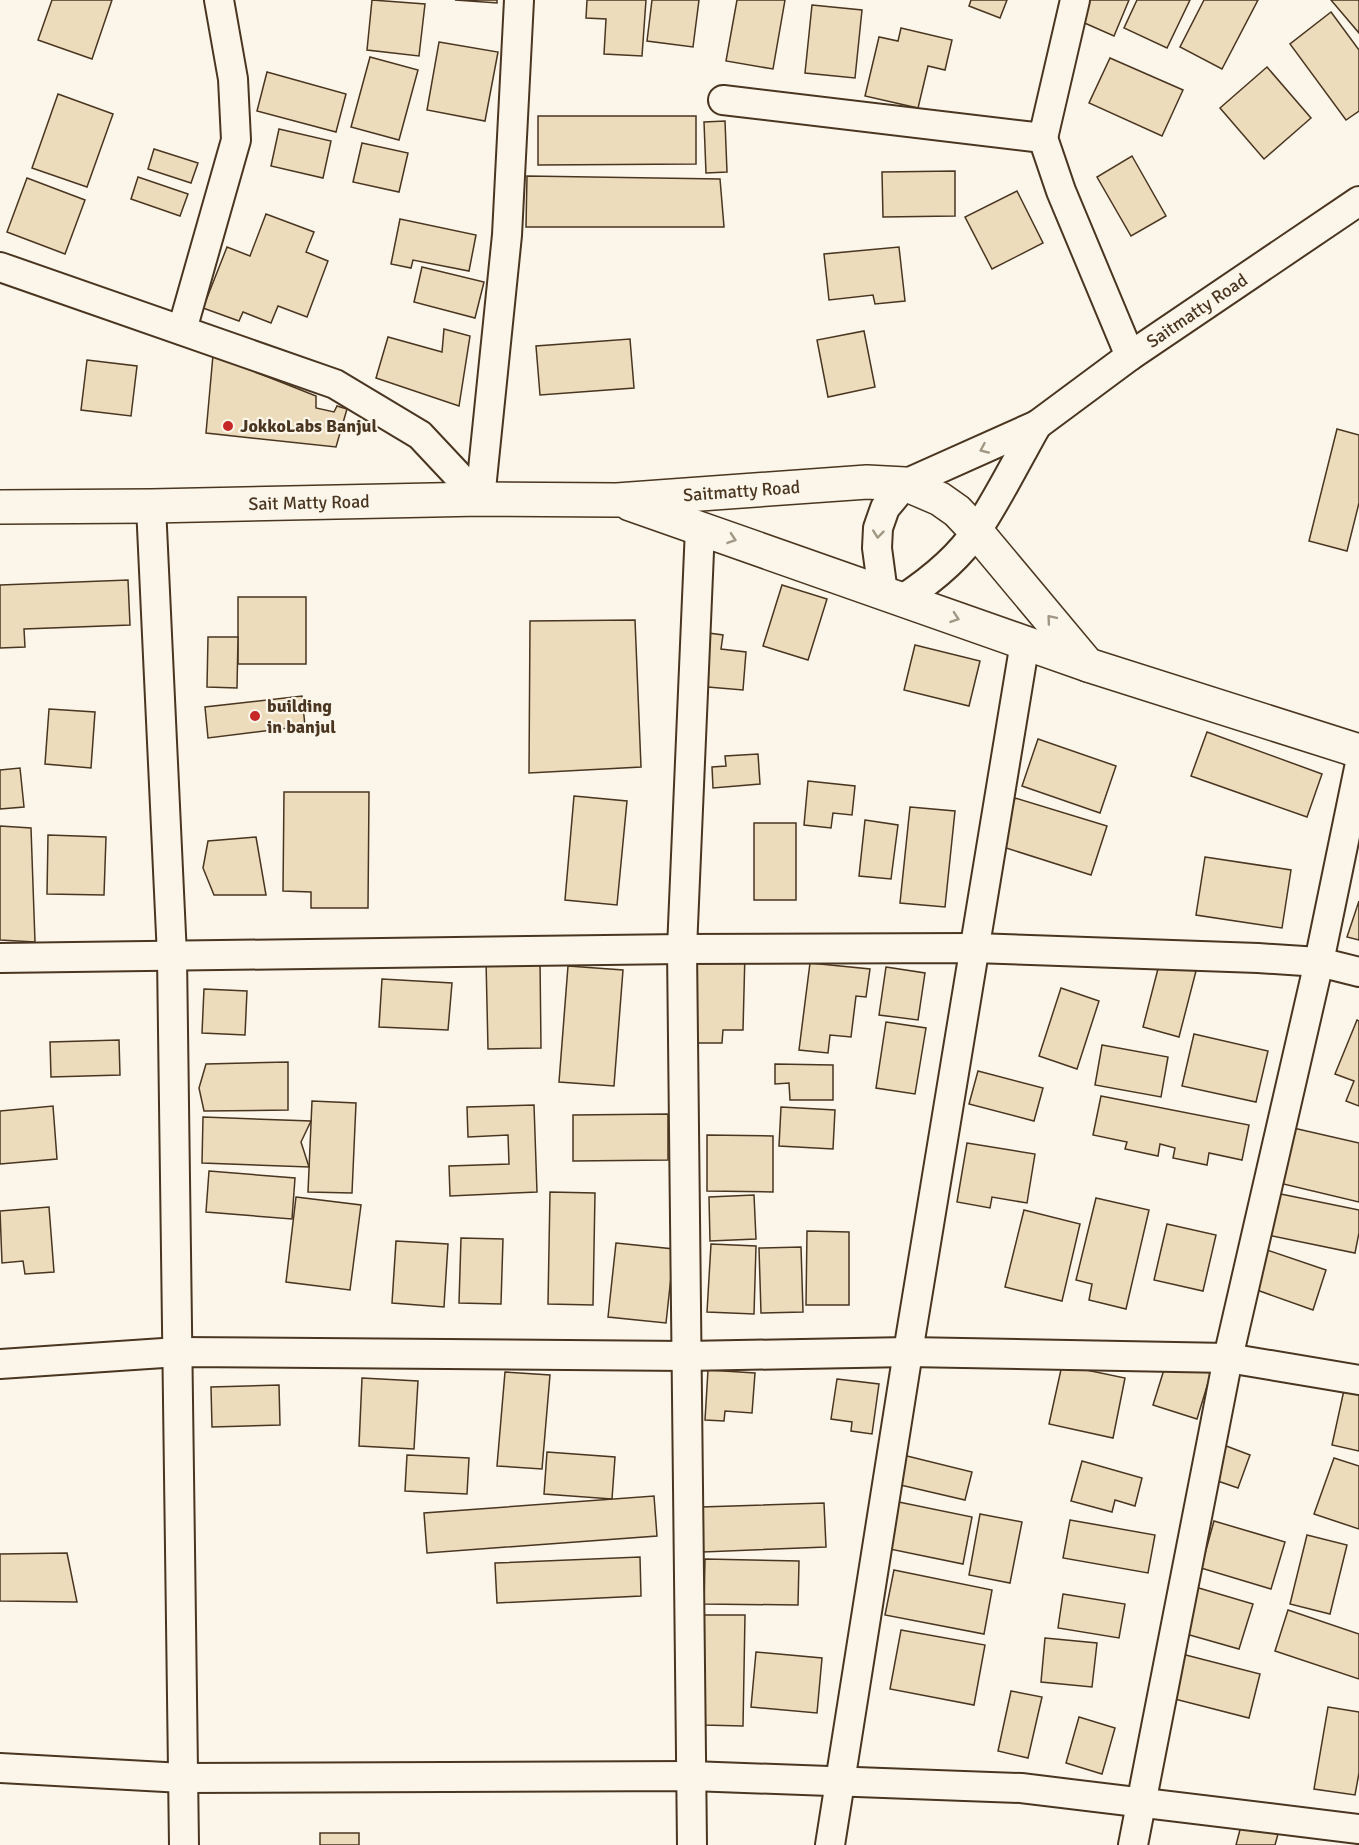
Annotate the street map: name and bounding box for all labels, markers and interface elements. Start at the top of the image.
street label: Saitmatty Road [1142,269,1252,353]
place label: JokkoLabs Banjul [240,415,377,437]
marker: JokkoLabs Banjul [221,419,235,433]
one-way arrow [979,442,990,454]
street label: Saitmatty Road [682,476,801,506]
street label: Sait Matty Road [248,490,370,515]
one-way arrow [872,529,885,538]
one-way arrow [726,532,737,545]
one-way arrow [949,610,960,623]
one-way arrow [1047,615,1058,626]
place label: building in banjul [267,695,336,738]
marker: building in banjul [248,709,262,723]

